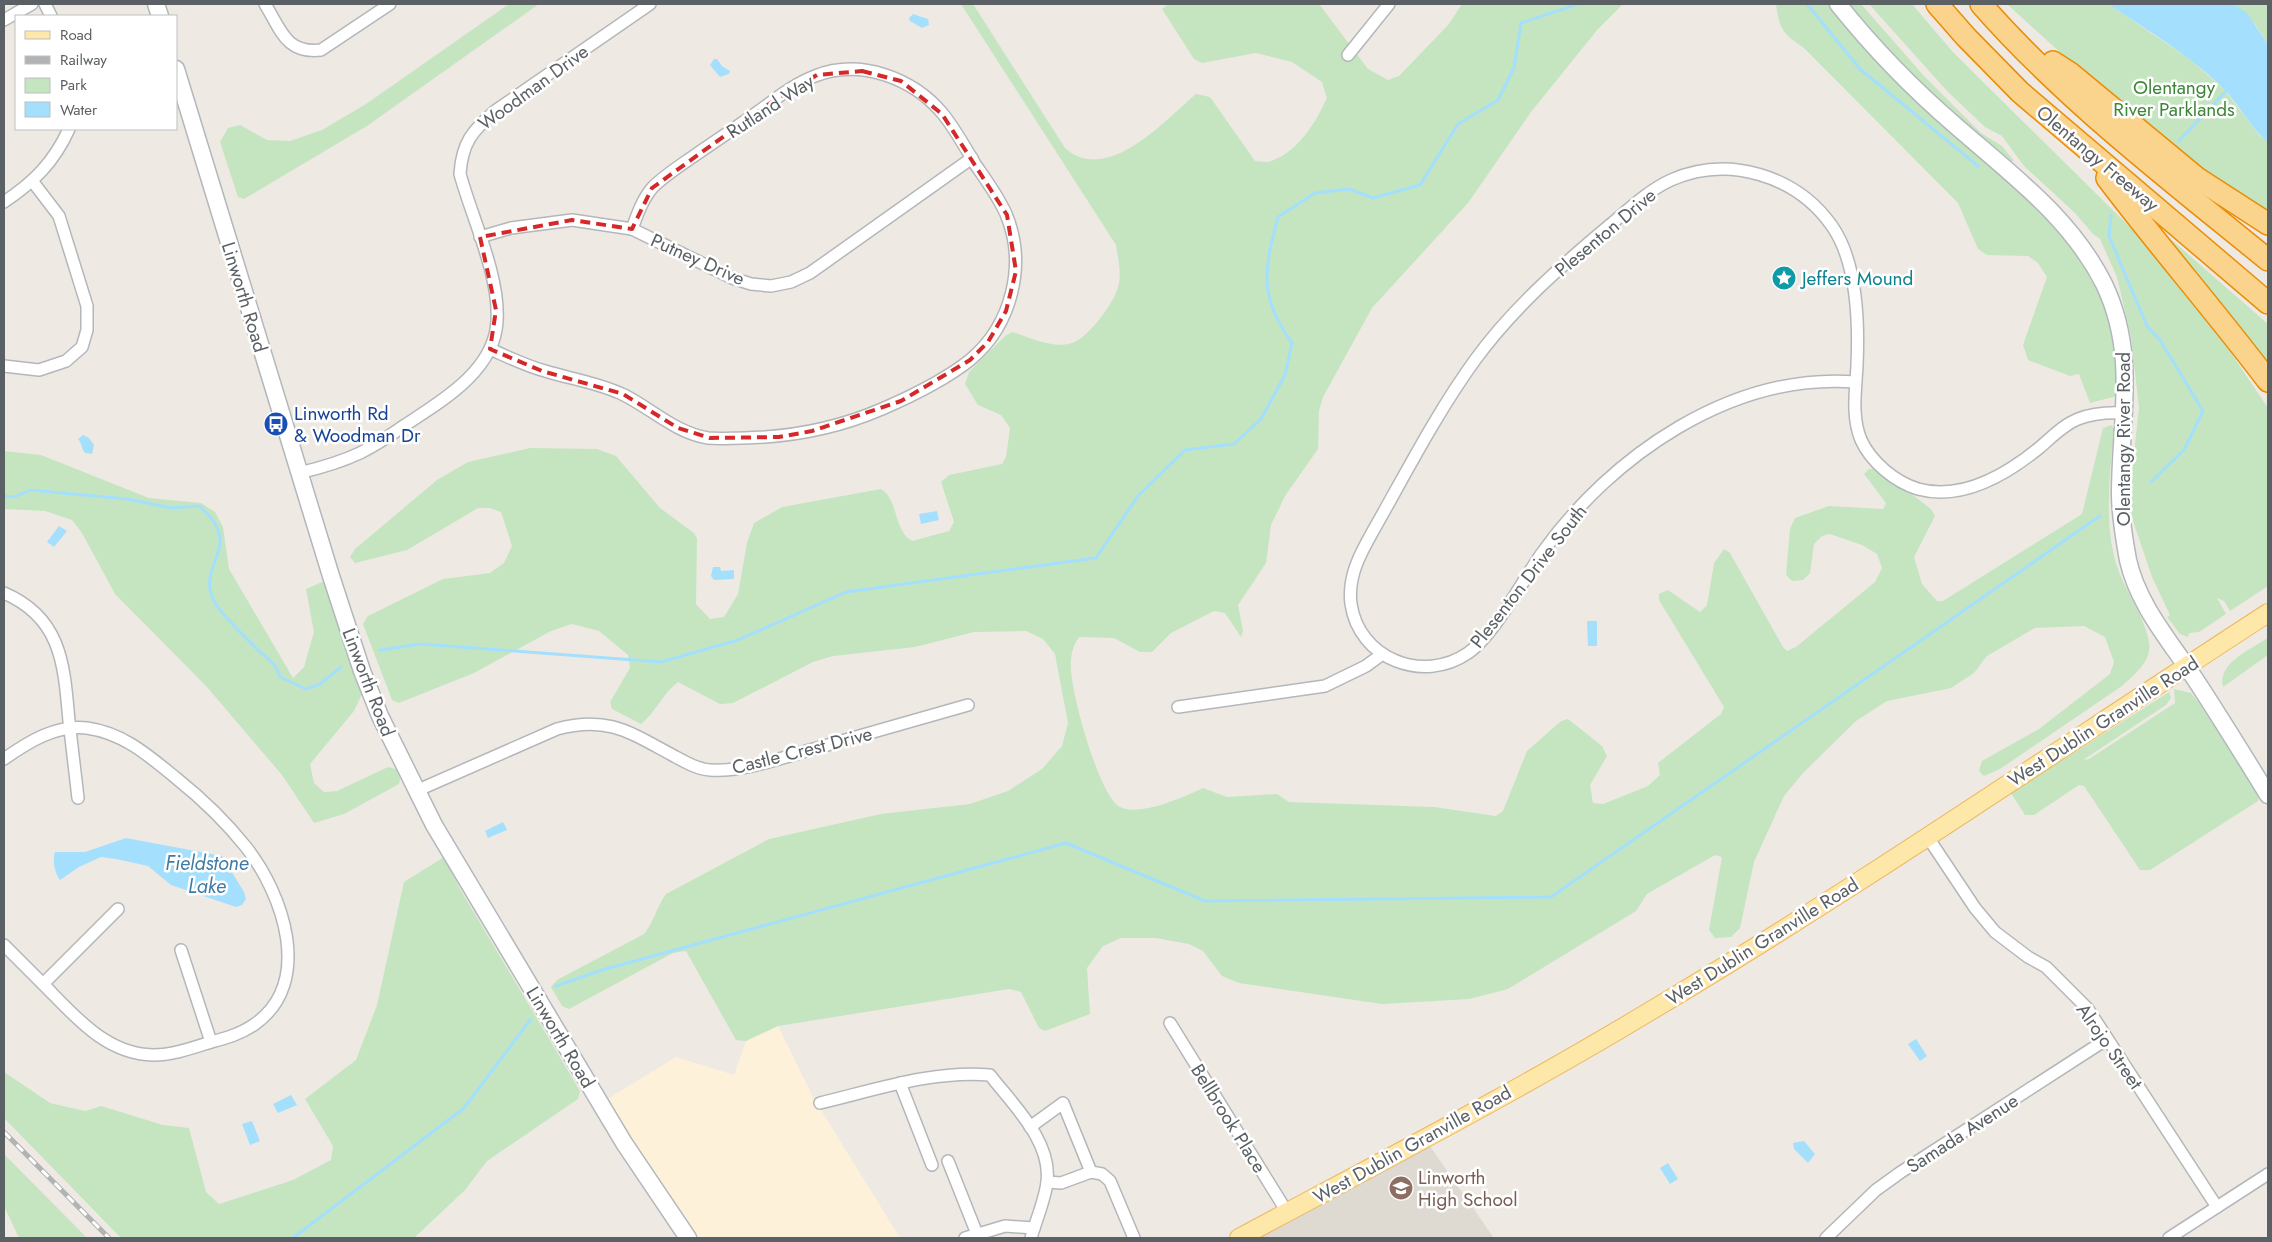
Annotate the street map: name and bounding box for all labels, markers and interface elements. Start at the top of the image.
legend [15,15,178,130]
text: Road [60,24,92,46]
street label: Woodman Drive [472,38,594,137]
text: Railway [60,49,107,71]
street label: Rutland Way [721,68,820,145]
text: Park [60,74,87,96]
park label: Olentangy River Parklands [2113,74,2235,123]
text: Water [60,99,98,121]
street label: Olentangy Freeway [2031,99,2165,218]
street label: Plesenton Drive [1549,182,1662,283]
street label: Putney Drive [646,227,749,292]
street label: Linworth Road [215,239,274,356]
place icon: Jeffers Mound [1771,265,1797,291]
place label: Jeffers Mound [1799,265,1913,292]
street label: Olentangy River Road [2110,352,2137,526]
place label: Linworth Rd & Woodman Dr [294,400,421,449]
bus stop icon: Linworth Rd & Woodman Dr [263,411,289,437]
street label: Plesenton Drive South [1464,499,1593,654]
street label: Linworth Road [335,624,402,740]
street label: West Dublin Granville Road [2003,650,2204,793]
street label: Castle Crest Drive [729,720,875,781]
water label: Fieldstone Lake [165,849,249,901]
street label: West Dublin Granville Road [1661,871,1864,1012]
street label: Linworth Road [520,981,602,1093]
street label: Alrojo Street [2070,998,2149,1095]
street label: Bellbrook Place [1184,1059,1273,1178]
street label: West Dublin Granville Road [1308,1079,1516,1210]
street label: Samada Avenue [1901,1087,2024,1180]
place label: Linworth High School [1418,1164,1518,1213]
school or university icon: Linworth High School [1388,1175,1414,1201]

